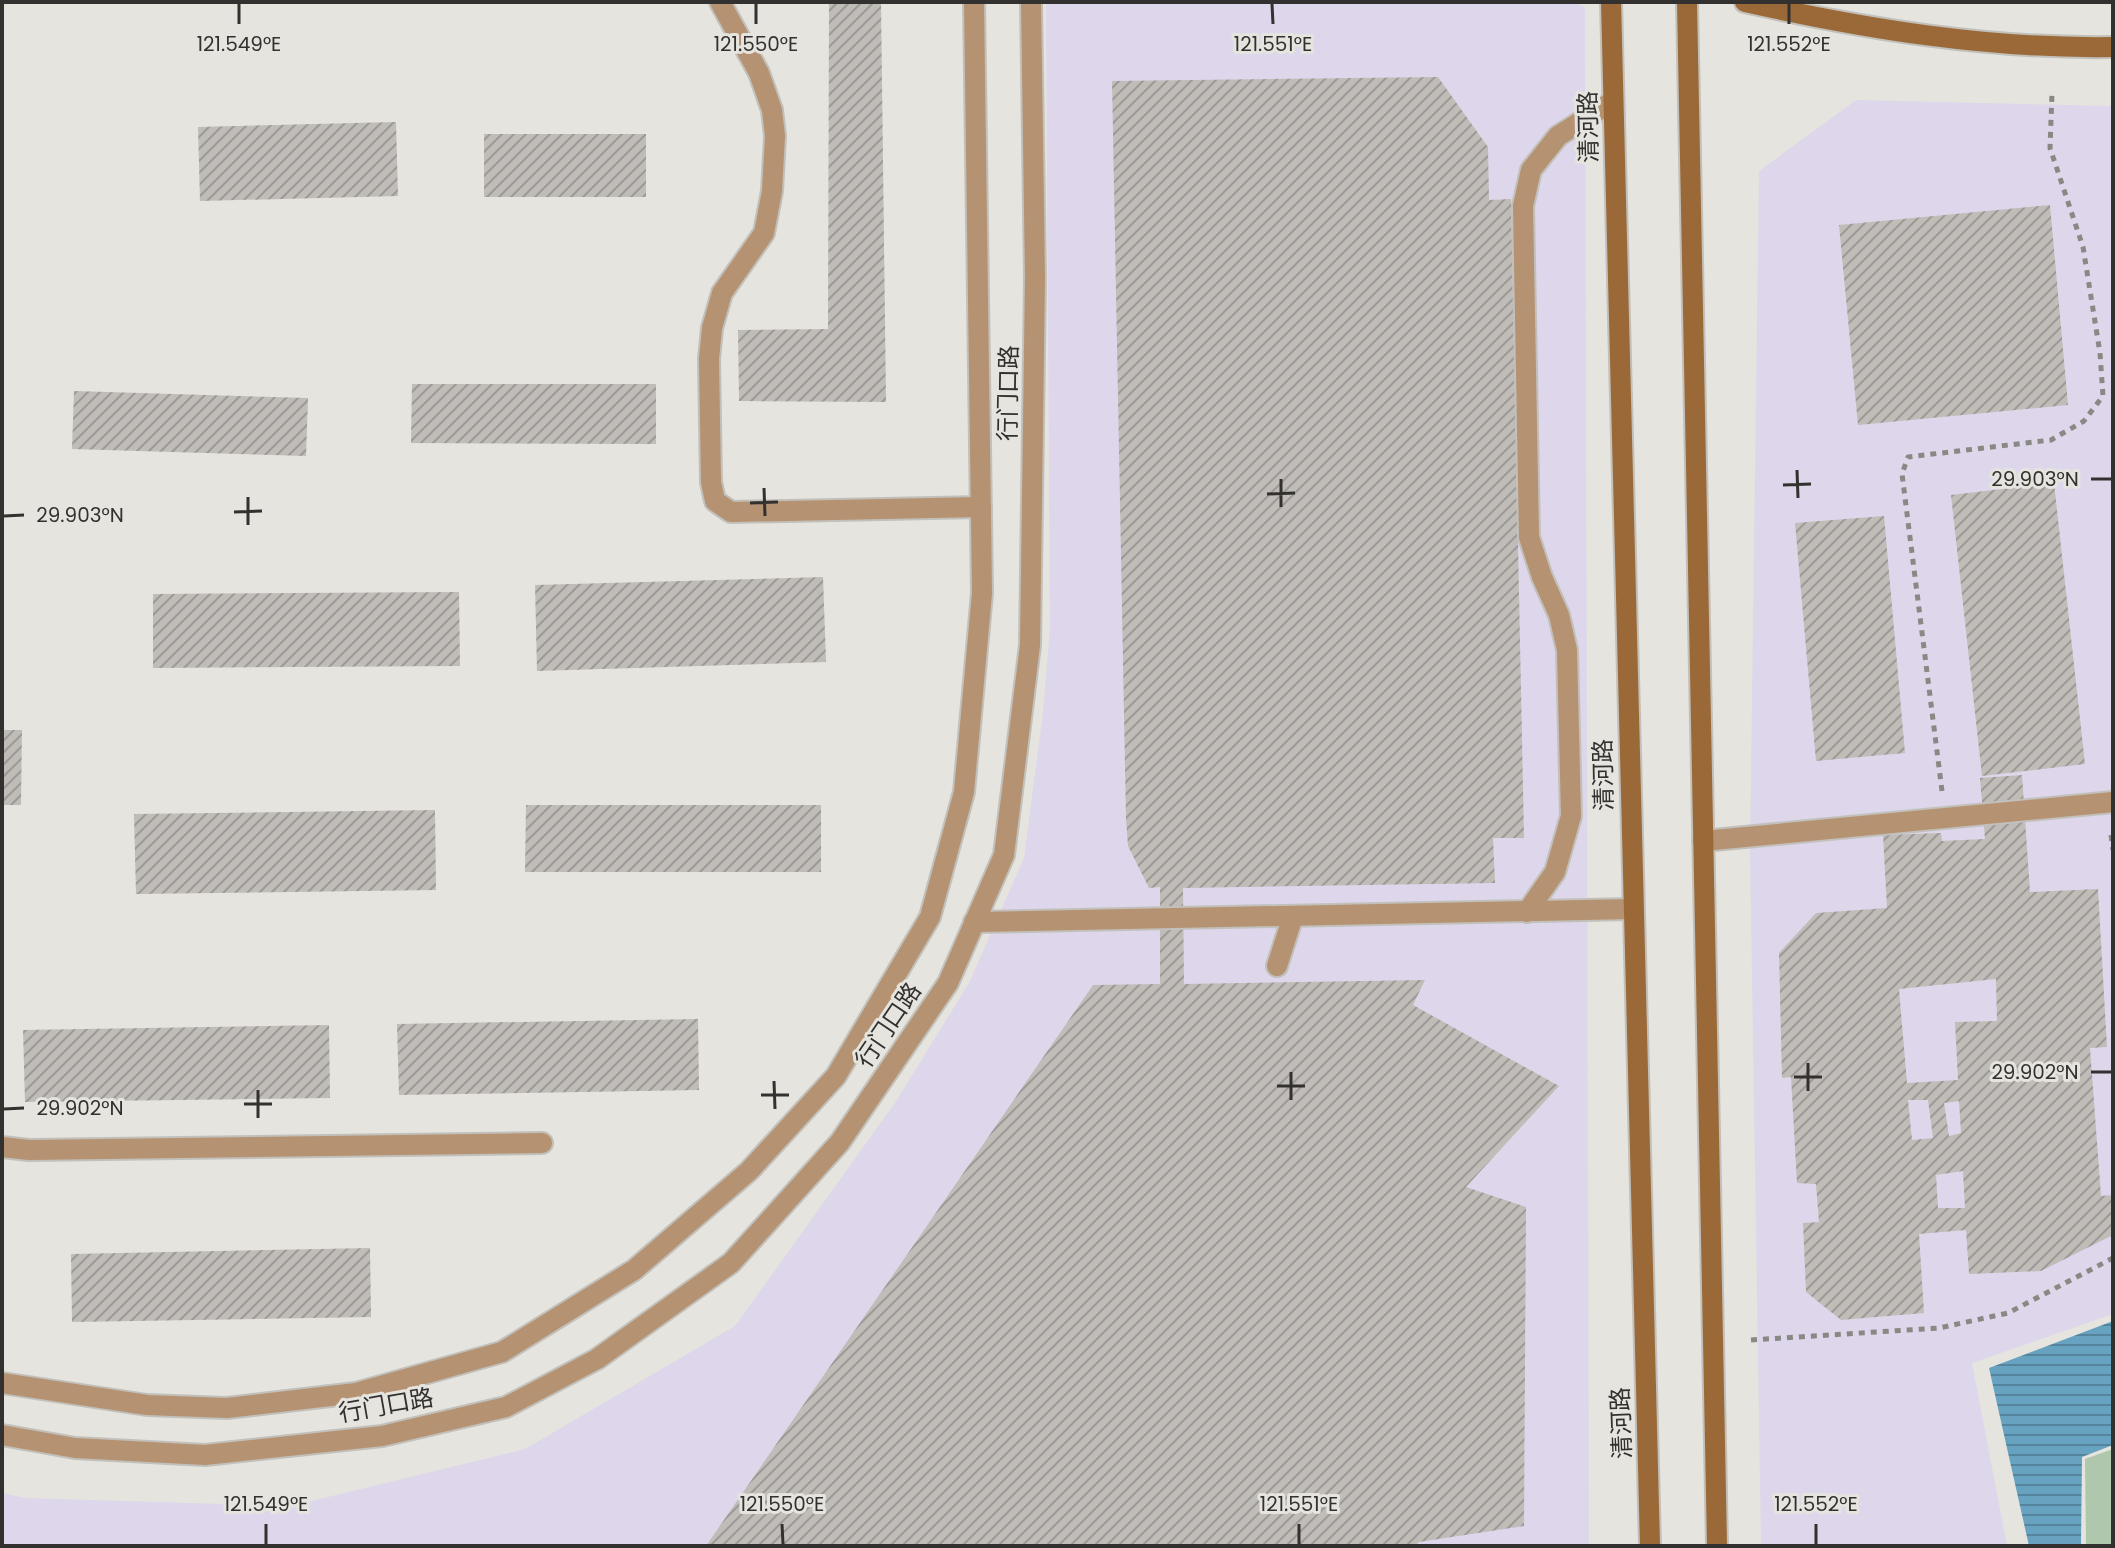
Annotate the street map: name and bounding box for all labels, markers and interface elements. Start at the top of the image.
text: 121.549°E [197,30,281,58]
text: 121.550°E [714,30,798,58]
text: 121.551°E [1234,30,1312,58]
text: 121.552°E [1747,30,1831,58]
street label: 清河路 [1571,91,1605,163]
street label: 行门口路 [991,345,1025,441]
text: 29.903°N [1991,465,2079,493]
text: 29.903°N [36,501,124,529]
street label: 清河路 [1586,739,1620,811]
street label: 行门口路 [847,976,929,1074]
text: 29.902°N [1991,1058,2079,1086]
text: 29.902°N [36,1094,124,1122]
street label: 行门口路 [336,1380,436,1430]
street label: 清河路 [1603,1386,1639,1460]
text: 121.549°E [224,1490,308,1518]
text: 121.550°E [740,1490,824,1518]
text: 121.551°E [1260,1490,1338,1518]
text: 121.552°E [1774,1490,1858,1518]

